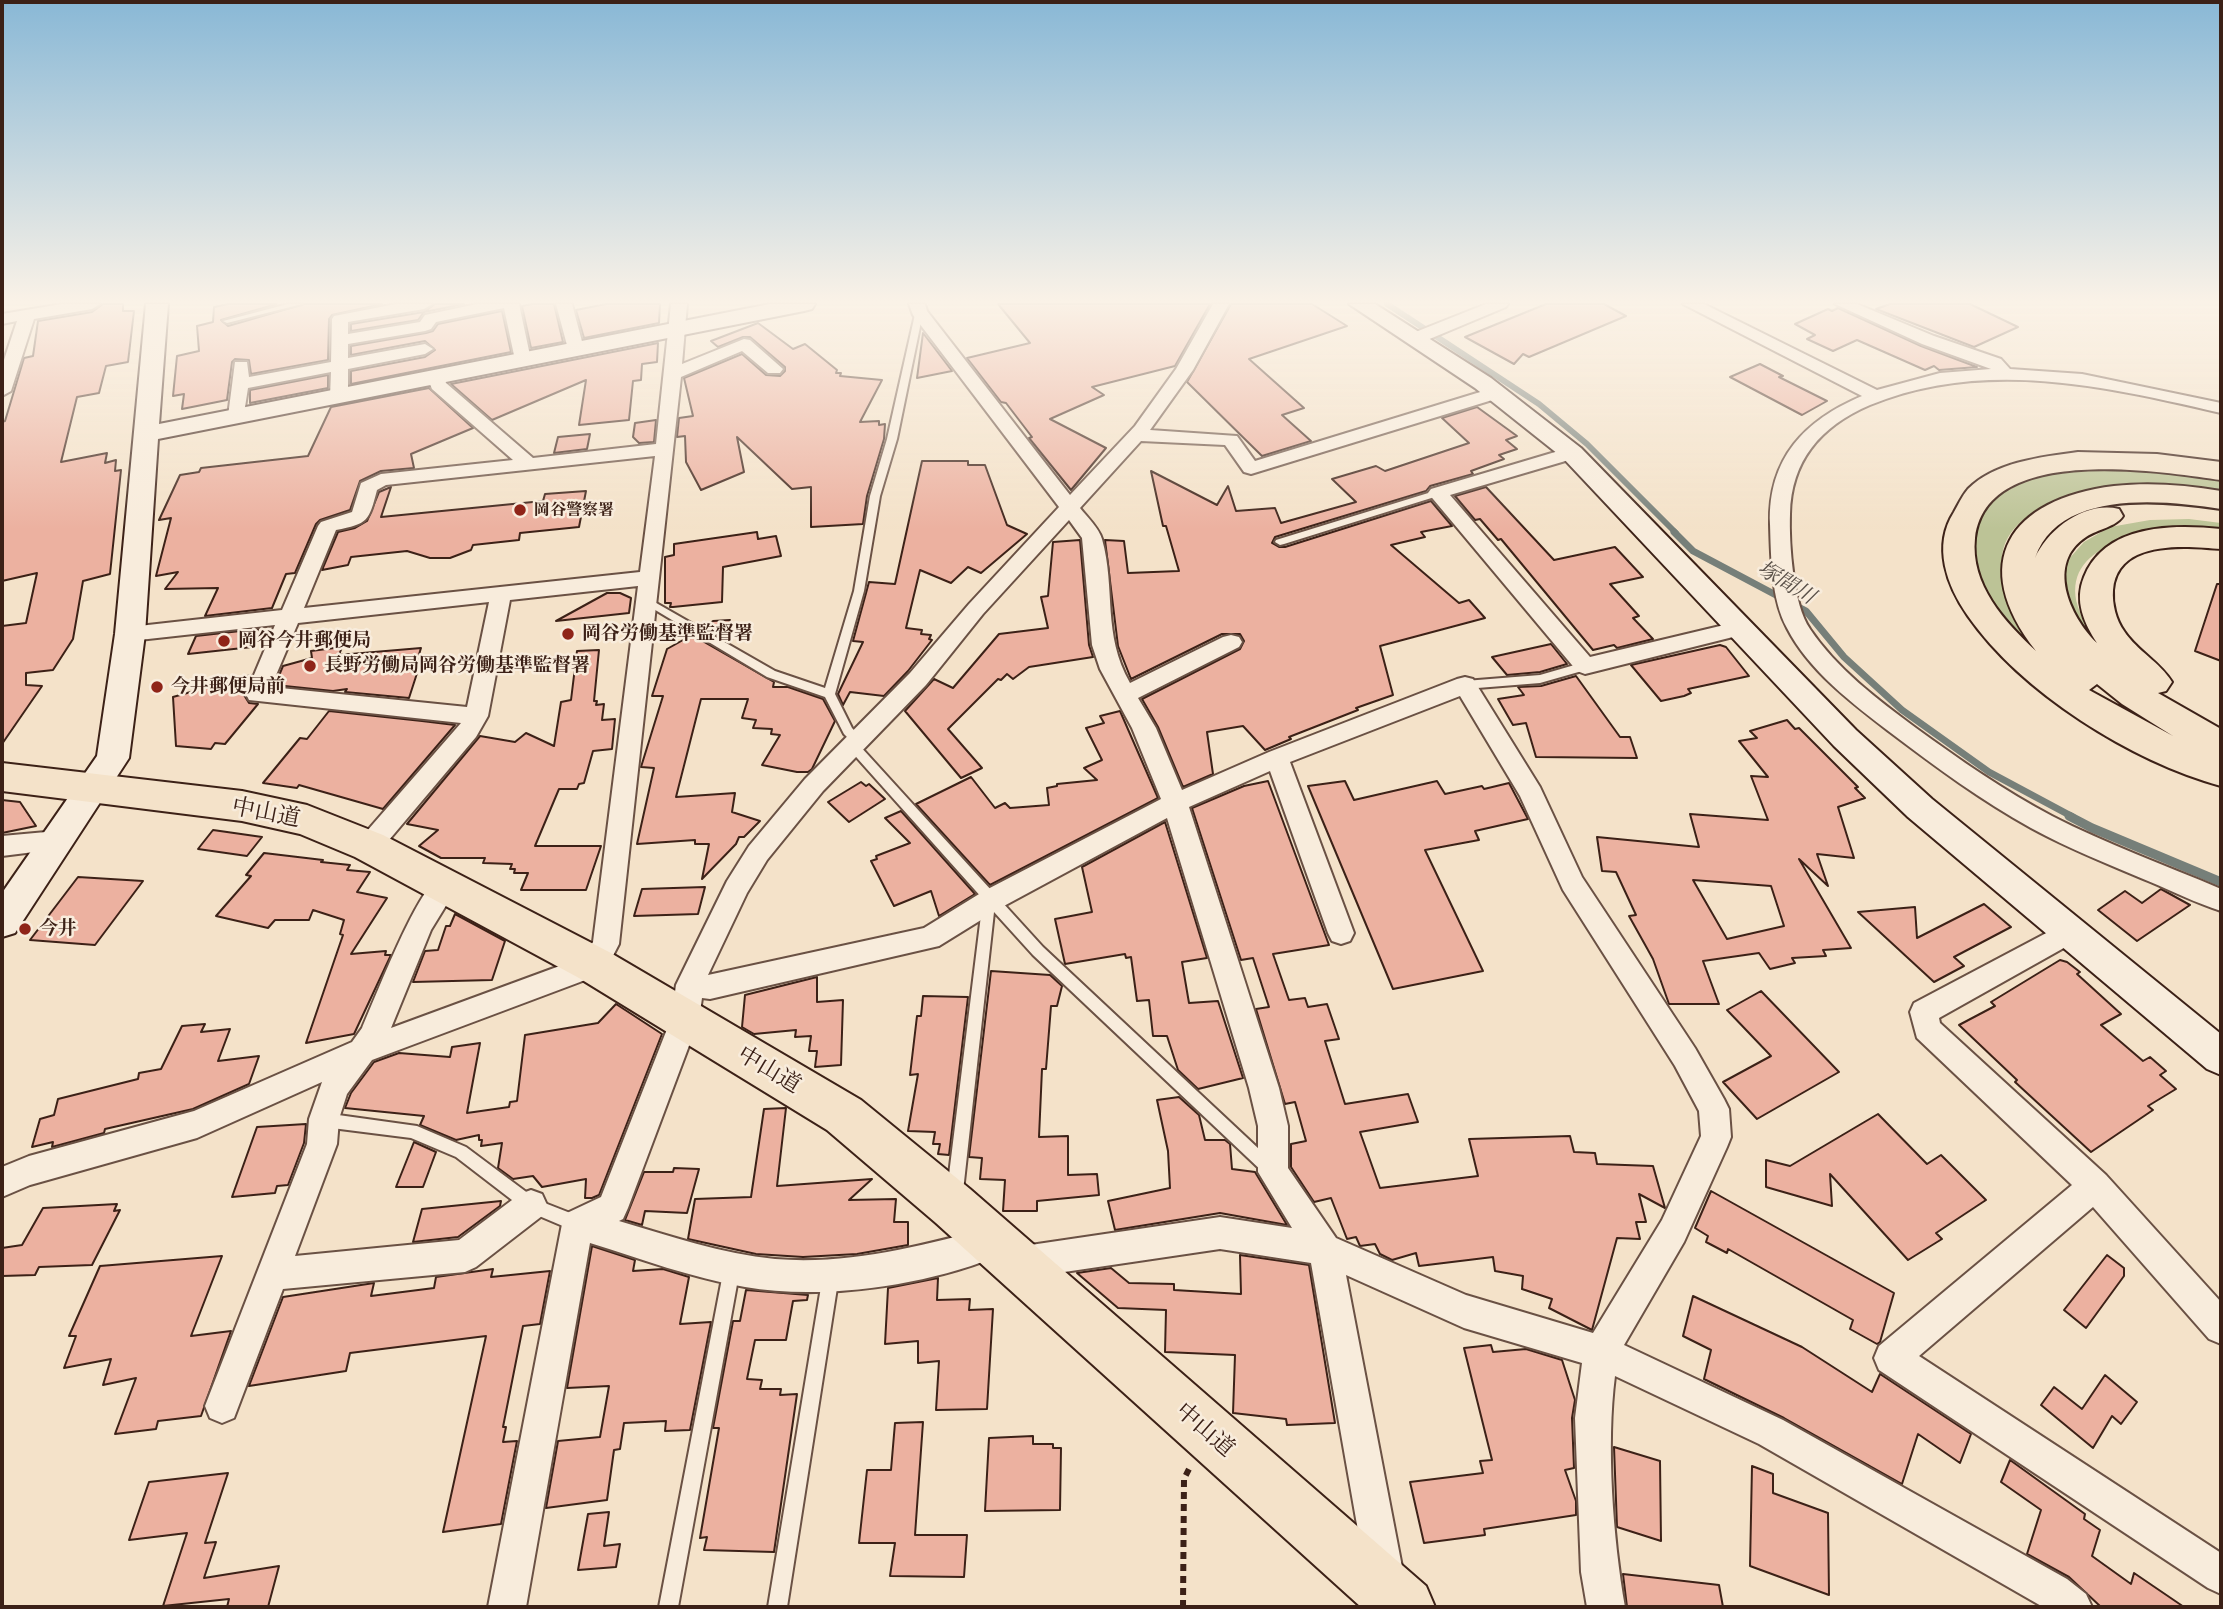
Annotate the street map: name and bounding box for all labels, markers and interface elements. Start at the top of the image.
place label: 岡谷警察署 [534,500,614,520]
marker: 岡谷警察署 [512,502,528,518]
water label: 塚間川 [1753,556,1819,610]
place label: 岡谷労働基準監督署 [582,623,753,645]
marker: 岡谷労働基準監督署 [560,626,576,642]
place label: 岡谷今井郵便局 [238,630,371,652]
marker: 岡谷今井郵便局 [216,633,232,649]
place label: 長野労働局岡谷労働基準監督署 [324,655,590,677]
marker: 長野労働局岡谷労働基準監督署 [302,658,318,674]
place label: 今井郵便局前 [171,676,285,698]
marker: 今井郵便局前 [149,679,165,695]
street label: 中山道 [230,793,302,833]
place label: 今井 [39,918,77,940]
marker: 今井 [17,921,33,937]
street label: 中山道 [732,1040,806,1100]
street label: 中山道 [1170,1397,1240,1463]

